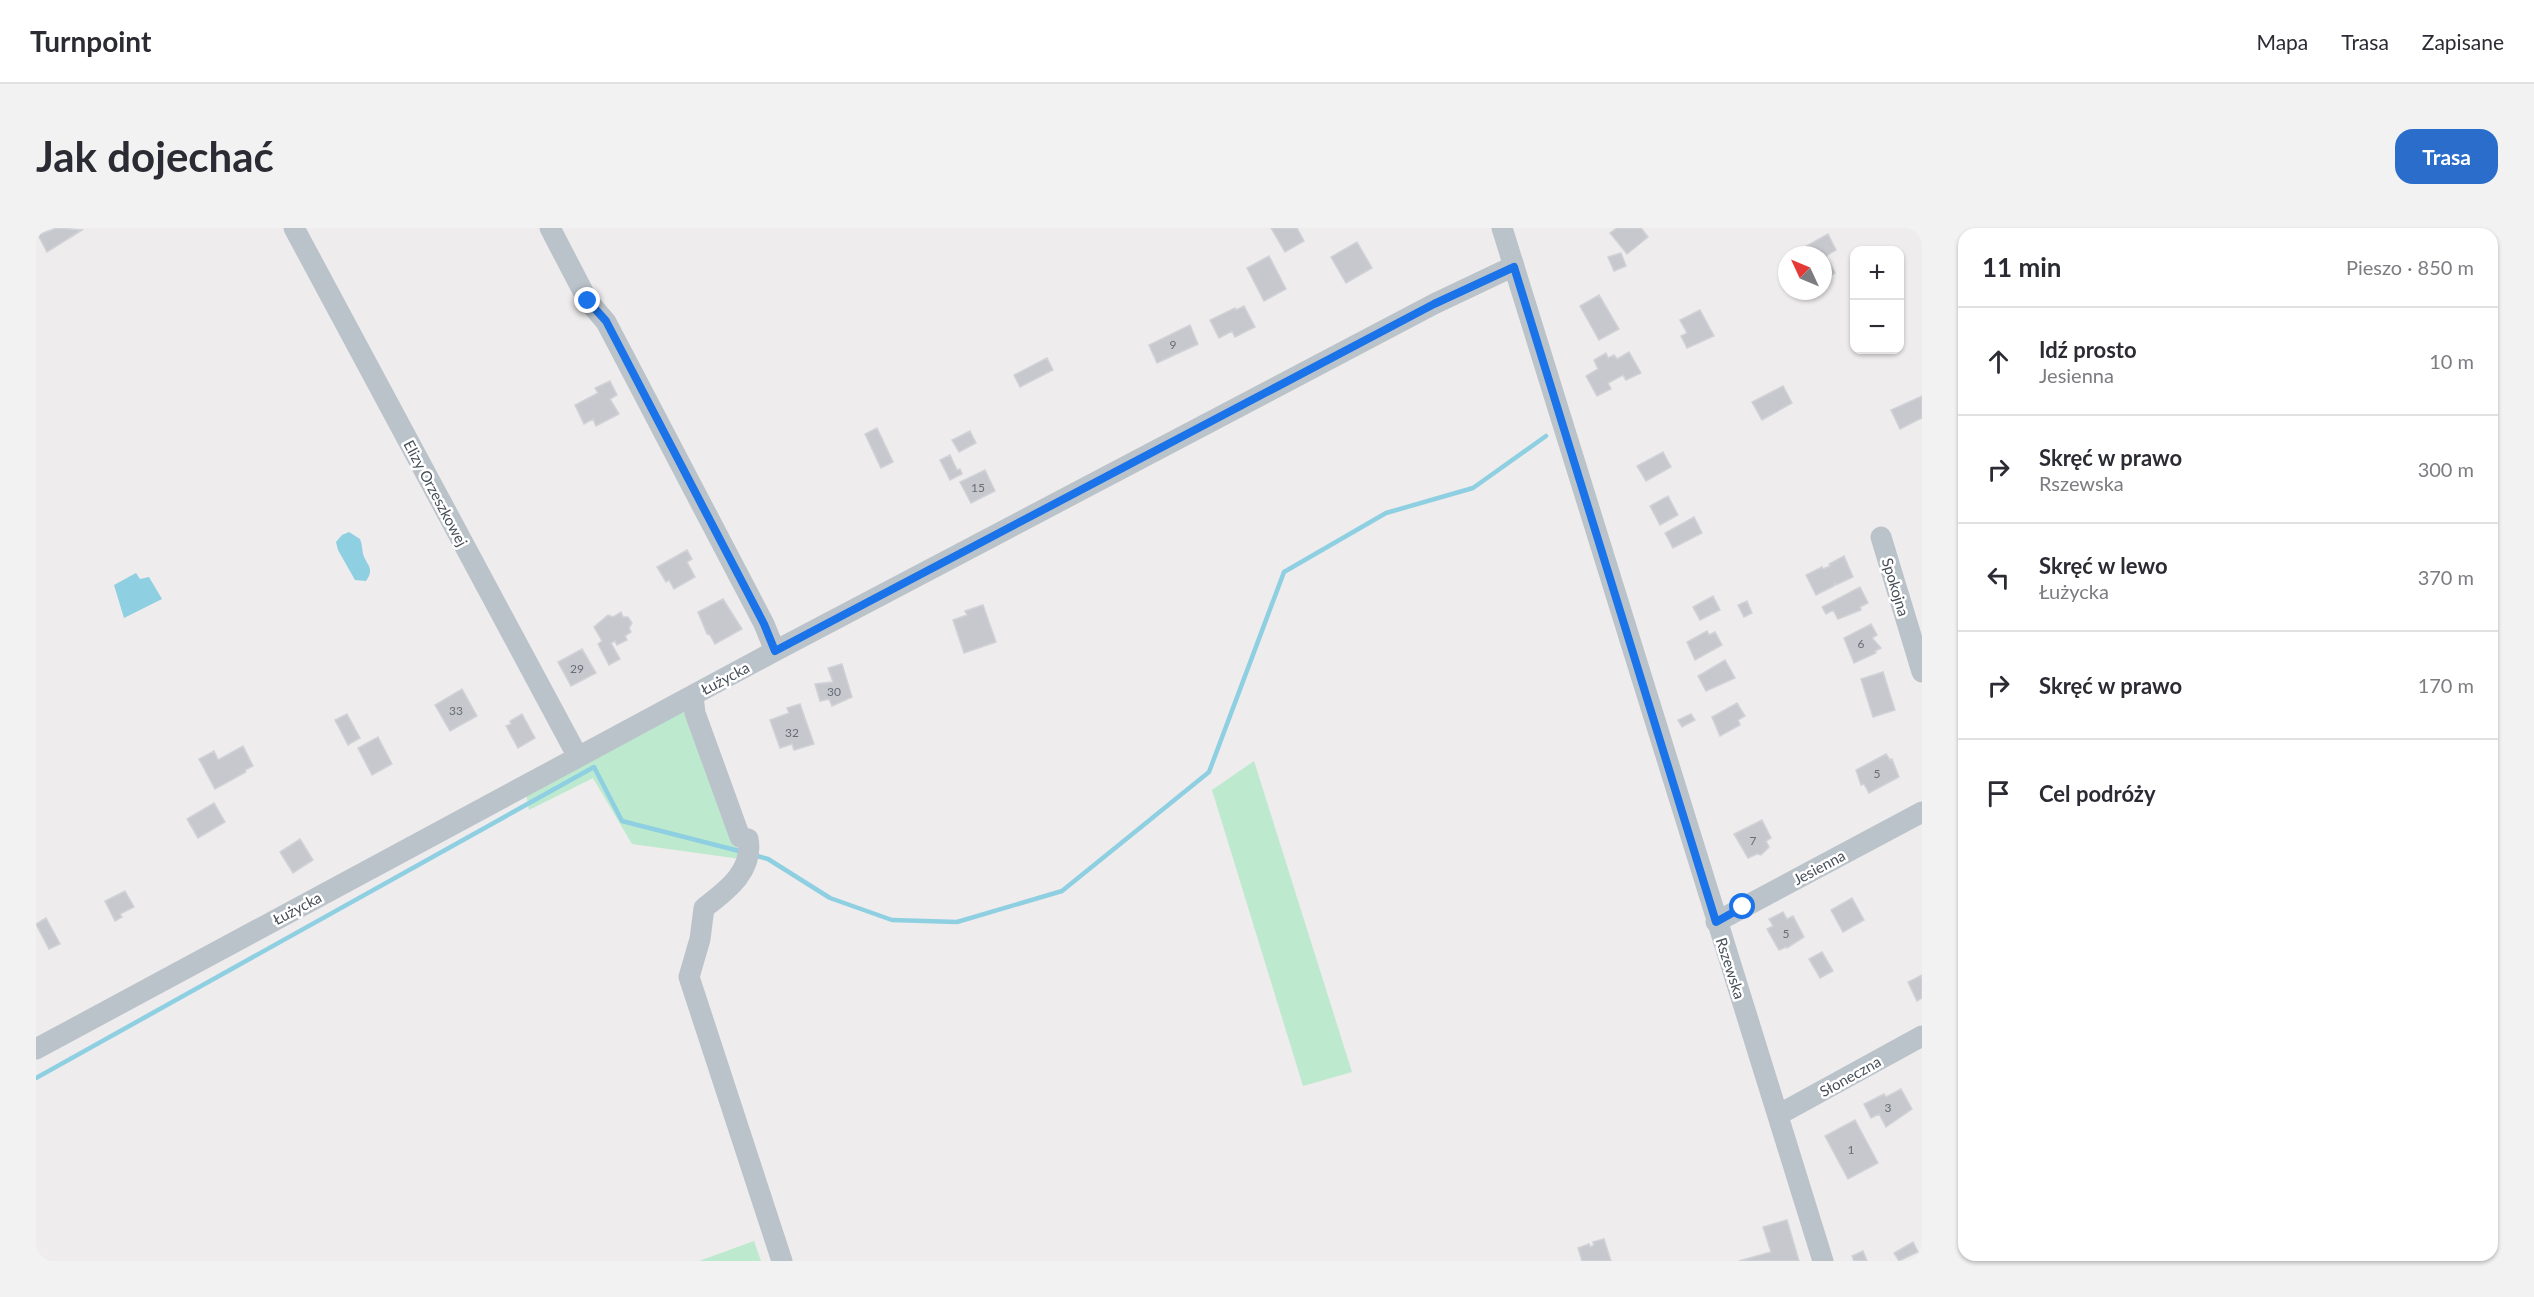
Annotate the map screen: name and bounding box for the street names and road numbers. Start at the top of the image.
street label: Elizy Orzeszkowej [400,437,472,549]
street label: Spokojna [1879,556,1913,618]
street label: Łużycka [698,658,752,698]
street label: Jesienna [1790,846,1848,888]
street label: Łużycka [270,888,324,928]
street label: Rszewska [1713,935,1749,1001]
street label: Słoneczna [1816,1052,1884,1100]

